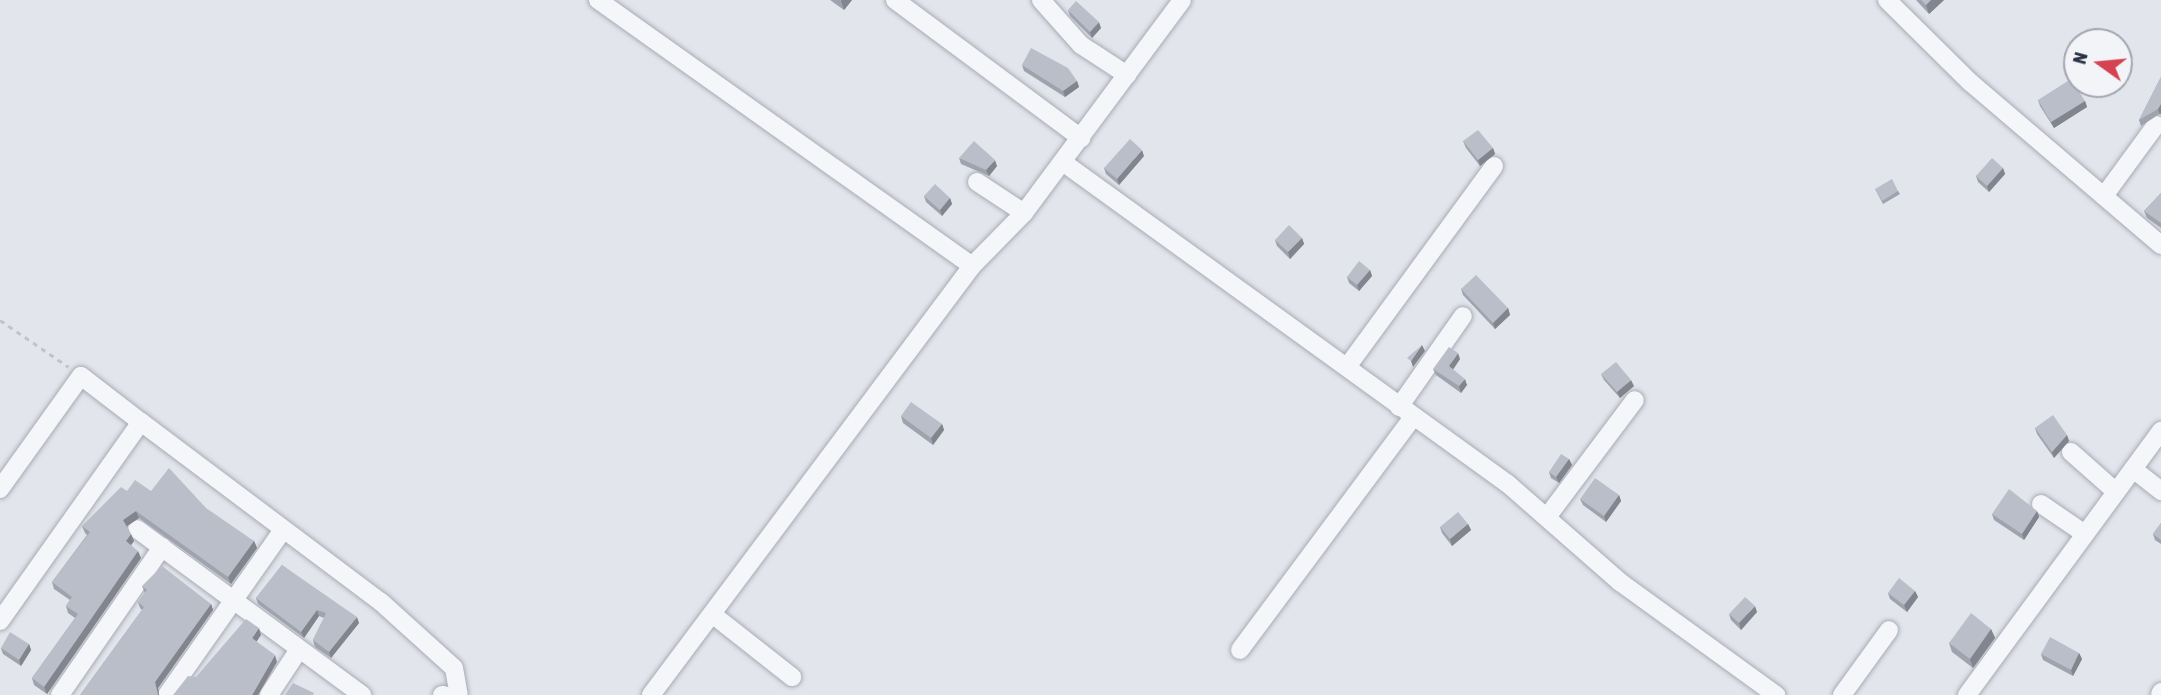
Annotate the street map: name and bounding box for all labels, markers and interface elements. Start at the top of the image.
north arrow [2063,28,2133,98]
text: N [2068,50,2092,66]

